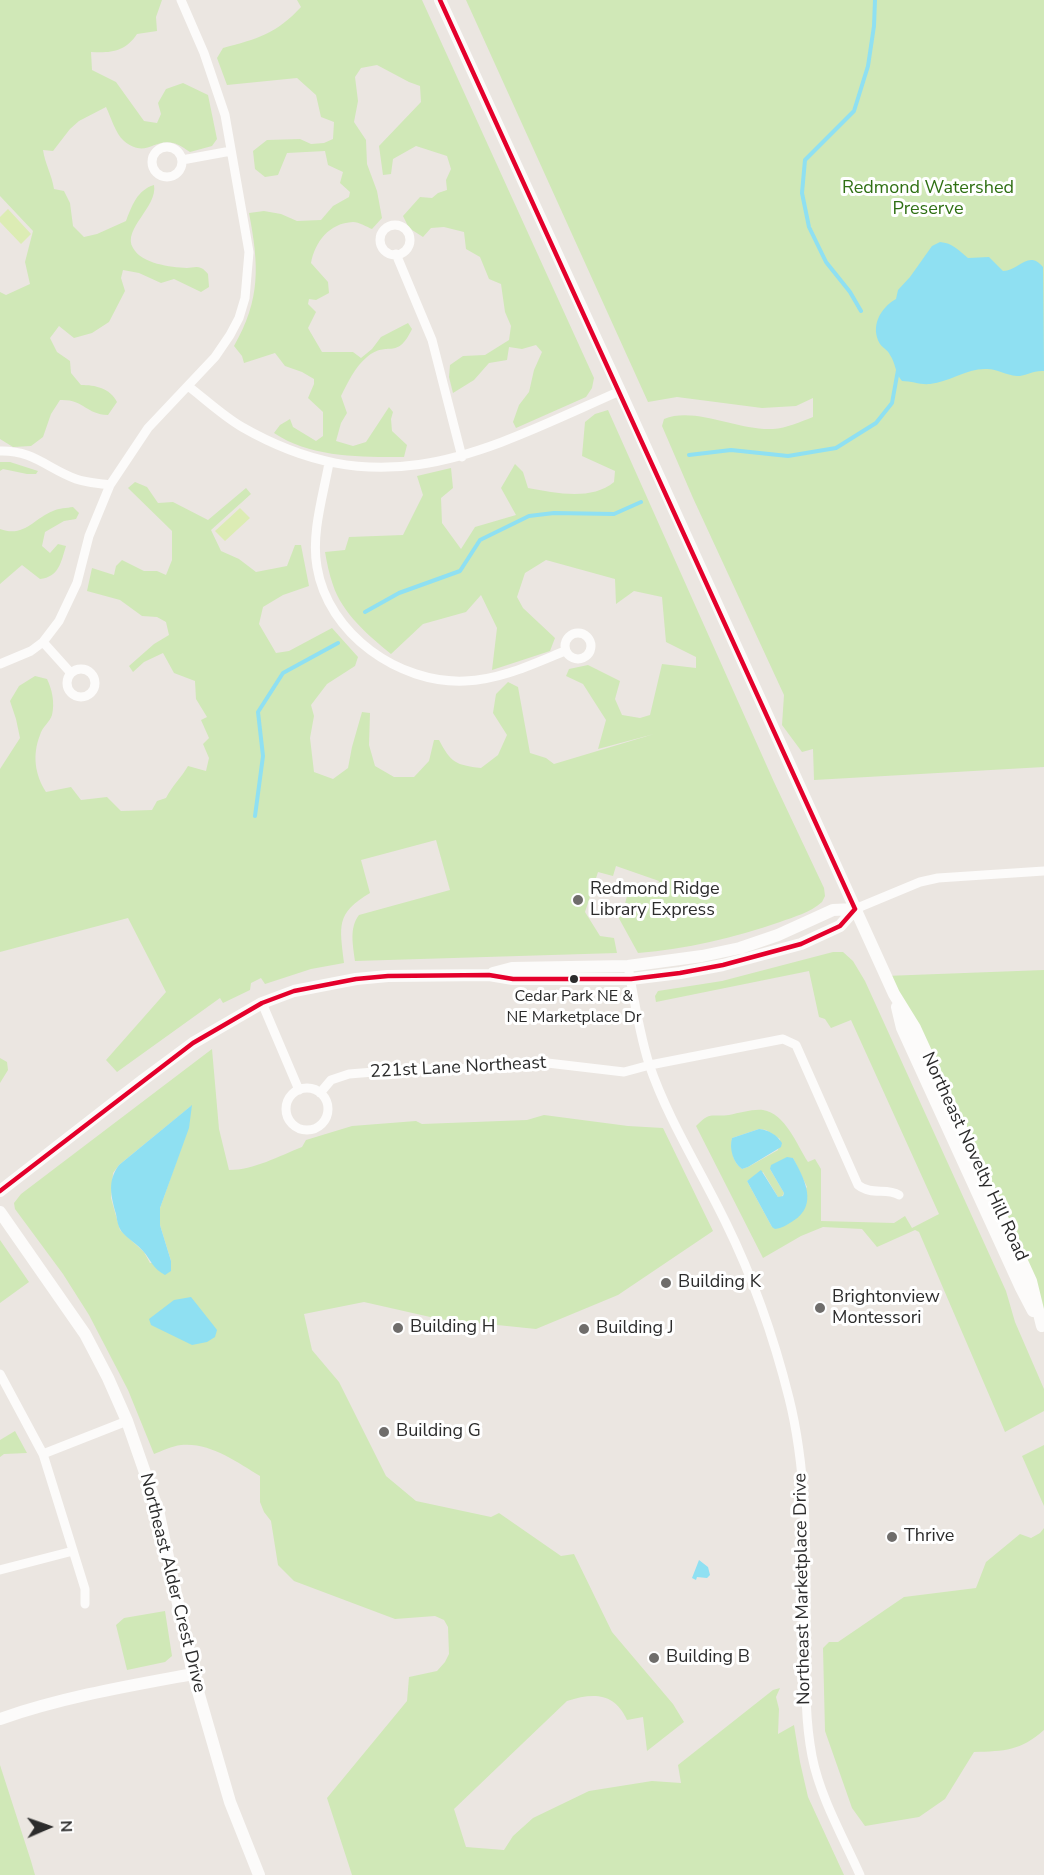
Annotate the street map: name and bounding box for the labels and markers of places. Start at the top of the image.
place label: Redmond Ridge Library Express [590,879,720,922]
marker: Redmond Ridge Library Express [571,893,585,907]
marker: Cedar Park NE & NE Marketplace Dr [568,973,580,985]
place label: Cedar Park NE & NE Marketplace Dr [506,987,642,1025]
place label: Building K [678,1272,761,1294]
marker: Building K [659,1276,673,1290]
place label: Brightonview Montessori [832,1287,940,1330]
marker: Brightonview Montessori [813,1301,827,1315]
place label: Building H [410,1317,495,1339]
place label: Building J [596,1318,674,1340]
marker: Building H [391,1321,405,1335]
marker: Building J [577,1322,591,1336]
place label: Building G [396,1421,481,1443]
marker: Building G [377,1425,391,1439]
place label: Thrive [904,1526,954,1548]
marker: Thrive [885,1530,899,1544]
place label: Building B [666,1647,750,1669]
marker: Building B [647,1651,661,1665]

